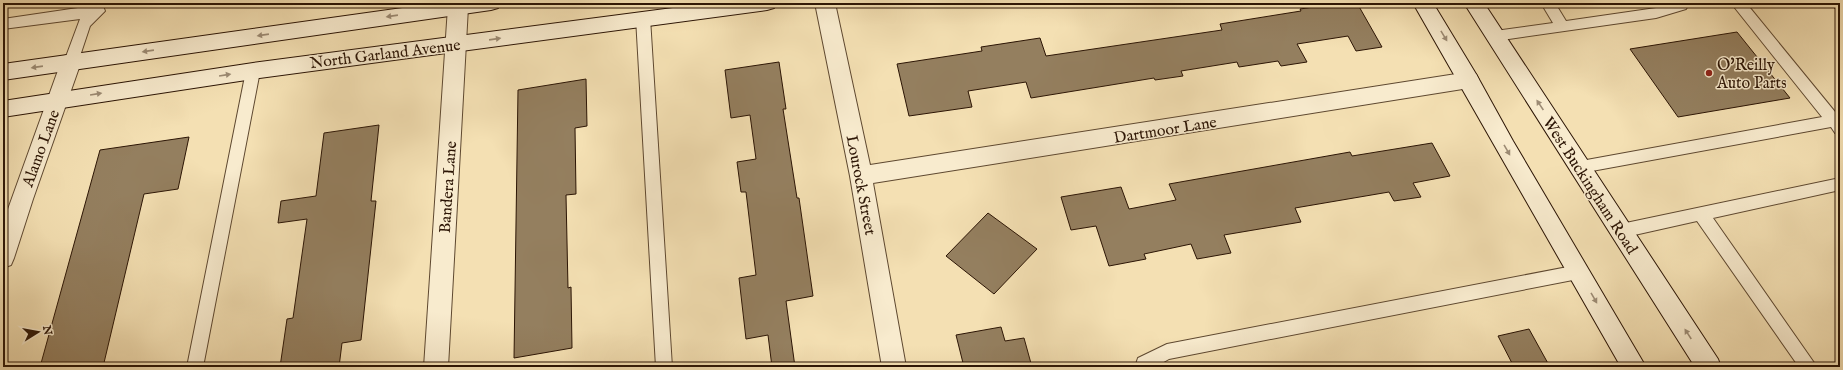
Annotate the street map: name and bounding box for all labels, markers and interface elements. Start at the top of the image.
one-way arrow [386,13,398,19]
one-way arrow [1440,30,1447,42]
one-way arrow [257,32,269,38]
one-way arrow [489,35,501,42]
street label: North Garland Avenue [309,36,462,74]
one-way arrow [142,48,154,54]
place label: O'Reilly Auto Parts [1716,56,1787,94]
one-way arrow [31,64,43,70]
marker: O'Reilly Auto Parts [1704,68,1714,78]
one-way arrow [219,72,231,78]
one-way arrow [90,91,102,97]
one-way arrow [1536,100,1544,110]
street label: Alamo Lane [18,107,65,191]
street label: Dartmoor Lane [1112,113,1218,149]
street label: West Buckingham Road [1537,114,1641,259]
street label: Lourock Street [841,134,880,238]
street label: Bandera Lane [436,140,462,234]
one-way arrow [1503,144,1510,156]
one-way arrow [1590,292,1597,304]
north arrow [18,312,58,352]
text: N [39,323,55,337]
one-way arrow [1684,328,1691,340]

